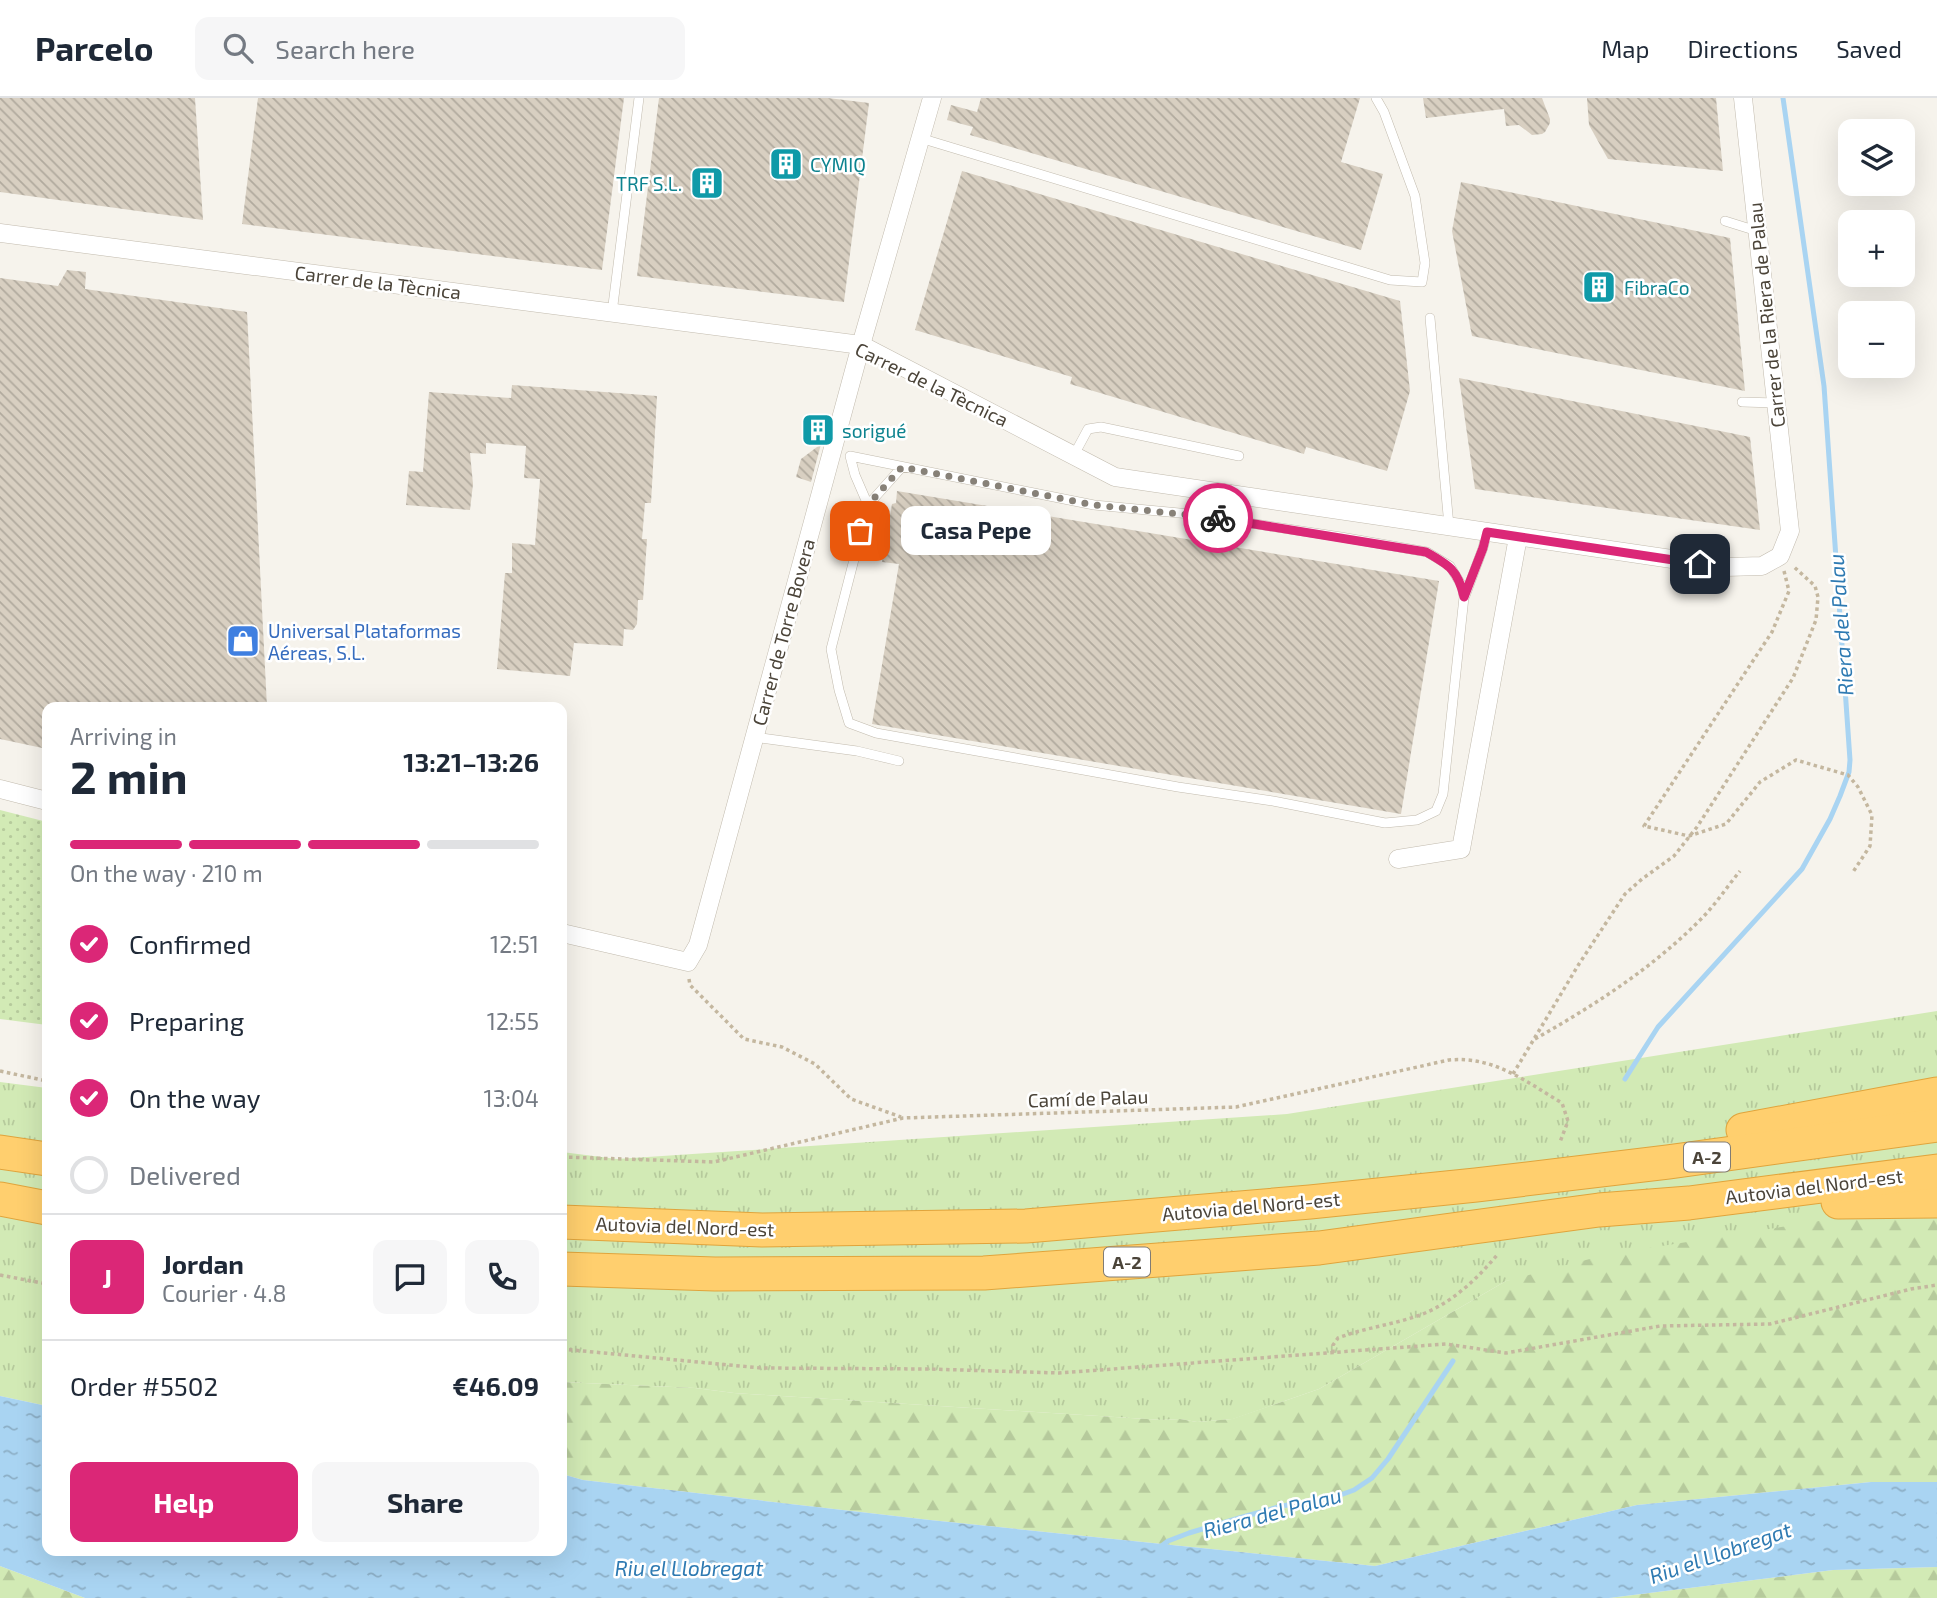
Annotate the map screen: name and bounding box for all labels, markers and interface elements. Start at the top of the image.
search box [195,17,685,80]
text: Parcelo [35,28,153,68]
icon: search [219,29,257,67]
text: Search here [275,33,415,64]
text: Map [1601,34,1649,63]
text: Directions [1687,34,1798,63]
text: Saved [1836,34,1902,63]
map controls [1838,119,1915,378]
button: layers [1838,119,1915,196]
building icon: CYMIQ [767,145,805,183]
place label: CYMIQ [810,153,866,176]
building icon: TRF S.L. [688,164,726,202]
place label: TRF S.L. [616,172,682,195]
street label: Carrer de la Riera de Palau [1743,201,1789,429]
button: + [1838,210,1915,287]
street label: Carrer de la Tècnica [294,260,462,304]
building icon: FibraCo [1580,268,1618,306]
place label: FibraCo [1624,276,1689,299]
button: − [1838,301,1915,378]
street label: Carrer de la Tècnica [852,337,1012,431]
building icon: sorigué [799,411,837,449]
place label: sorigué [842,419,906,442]
courier [1183,483,1253,553]
icon: bike [1199,499,1237,537]
pin [830,501,890,561]
callout: Casa Pepe [902,506,1052,556]
icon: bag [841,512,879,550]
text: Casa Pepe [921,516,1031,544]
pin [1670,534,1730,594]
street label: Carrer de Torre Bovera [747,536,819,728]
icon: home [1681,545,1719,583]
water label: Riera del Palau [1823,553,1857,697]
place label: Universal Plataformas Aéreas, S.L. [268,619,461,664]
shop icon: Universal Plataformas Aéreas, S.L. [224,622,262,660]
text: Arriving in [70,722,177,750]
text: 13:21–13:26 [403,746,539,777]
text: 2 min [70,748,188,803]
text: On the way · 210 m [70,859,263,887]
icon: check [70,925,108,963]
text: Confirmed [129,928,252,959]
text: 12:51 [490,930,539,958]
icon: check [70,1002,108,1040]
text: Preparing [129,1005,244,1036]
text: 12:55 [487,1007,539,1035]
icon: check [70,1079,108,1117]
text: On the way [129,1082,260,1113]
text: 13:04 [484,1084,539,1112]
street label: Camí de Palau [1027,1084,1149,1112]
road number: A-2 [1684,1142,1730,1172]
text: Delivered [129,1159,241,1190]
street label: Autovia del Nord-est [1724,1164,1904,1208]
street label: Autovia del Nord-est [1161,1187,1341,1225]
street label: Autovia del Nord-est [595,1211,775,1241]
button: chat [373,1240,447,1314]
button: phone [465,1240,539,1314]
road number: A-2 [1104,1247,1150,1276]
text: Jordan [162,1248,244,1279]
text: J [102,1262,112,1293]
text: Courier · 4.8 [162,1279,286,1307]
text: Order #5502 [70,1370,218,1401]
text: €46.09 [452,1370,539,1401]
button: Help [70,1462,298,1542]
button: Share [312,1462,539,1542]
water label: Riera del Palau [1200,1482,1344,1542]
water label: Riu el Llobregat [1646,1516,1794,1588]
water label: Riu el Llobregat [615,1555,763,1580]

